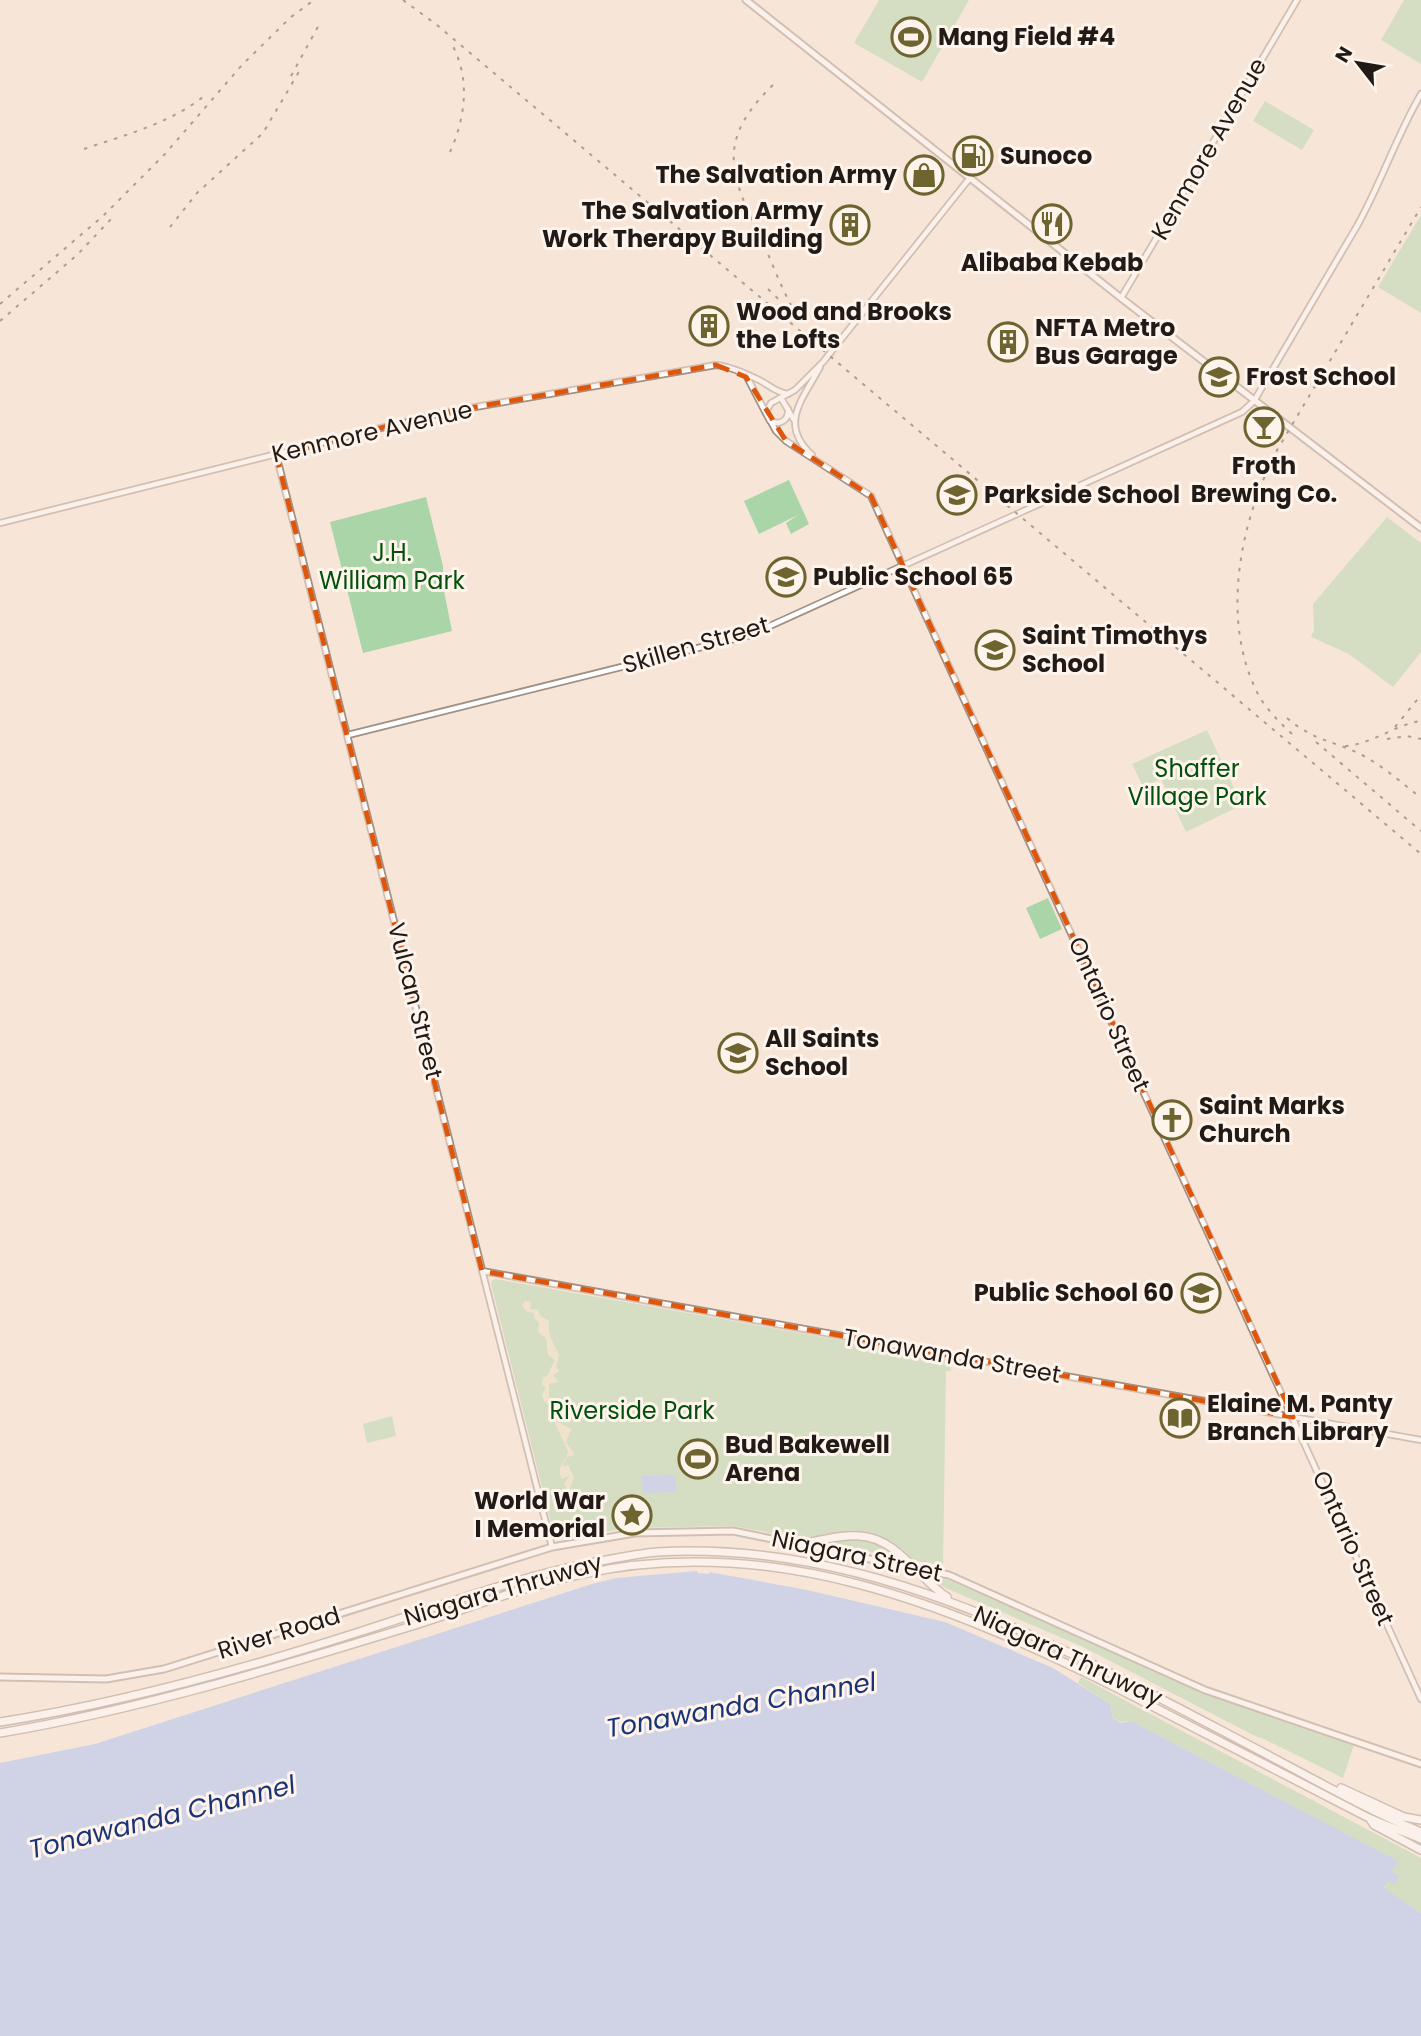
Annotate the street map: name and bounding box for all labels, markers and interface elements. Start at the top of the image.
sports icon: Mang Field #4 [890,16,932,58]
place label: Mang Field #4 [938,20,1115,53]
north arrow [1323,28,1393,98]
text: N [1329,41,1359,68]
street label: Kenmore Avenue [1143,52,1274,246]
fuel station icon: Sunoco [952,135,994,177]
place label: Sunoco [1000,139,1092,172]
shop icon: The Salvation Army [903,154,945,196]
place label: The Salvation Army [655,158,898,191]
place label: The Salvation Army Work Therapy Building [542,194,824,255]
restaurant icon: Alibaba Kebab [1031,203,1073,245]
building icon: The Salvation Army Work Therapy Building [829,204,871,246]
place label: Alibaba Kebab [961,246,1143,279]
place label: Wood and Brooks the Lofts [736,295,952,356]
building icon: Wood and Brooks the Lofts [688,305,730,347]
place label: NFTA Metro Bus Garage [1035,311,1178,372]
building icon: NFTA Metro Bus Garage [987,321,1029,363]
school or university icon: Frost School [1198,356,1240,398]
place label: Frost School [1246,360,1396,393]
street label: Kenmore Avenue [268,392,476,471]
bar icon: Froth Brewing Co. [1243,406,1285,448]
place label: Froth Brewing Co. [1191,449,1337,510]
school or university icon: Parkside School [936,474,978,516]
place label: Parkside School [984,478,1180,511]
park label: J.H. William Park [319,536,466,597]
school or university icon: Public School 65 [765,556,807,598]
place label: Public School 65 [813,560,1013,593]
street label: Skillen Street [619,608,773,681]
place label: Saint Timothys School [1022,619,1208,680]
school or university icon: Saint Timothys School [974,629,1016,671]
park label: Shaffer Village Park [1127,752,1267,813]
street label: Vulcan Street [380,919,451,1083]
street label: Ontario Street [1061,931,1158,1096]
place label: All Saints School [765,1022,879,1083]
school or university icon: All Saints School [717,1032,759,1074]
place label: Saint Marks Church [1199,1089,1345,1150]
church icon: Saint Marks Church [1151,1099,1193,1141]
school or university icon: Public School 60 [1180,1272,1222,1314]
place label: Public School 60 [974,1276,1174,1309]
street label: Tonawanda Street [841,1320,1063,1391]
place label: Elaine M. Panty Branch Library [1207,1387,1394,1448]
park label: Riverside Park [549,1394,715,1427]
library icon: Elaine M. Panty Branch Library [1159,1397,1201,1439]
place label: Bud Bakewell Arena [725,1428,890,1489]
sports icon: Bud Bakewell Arena [677,1438,719,1480]
street label: Ontario Street [1305,1465,1402,1630]
place label: World War I Memorial [474,1484,605,1545]
place icon: World War I Memorial [611,1494,653,1536]
street label: Niagara Street [769,1521,945,1590]
street label: Niagara Thruway [400,1545,606,1634]
street label: Niagara Thruway [968,1597,1169,1714]
street label: River Road [213,1598,344,1667]
water label: Tonawanda Channel [603,1663,879,1746]
water label: Tonawanda Channel [25,1766,300,1868]

